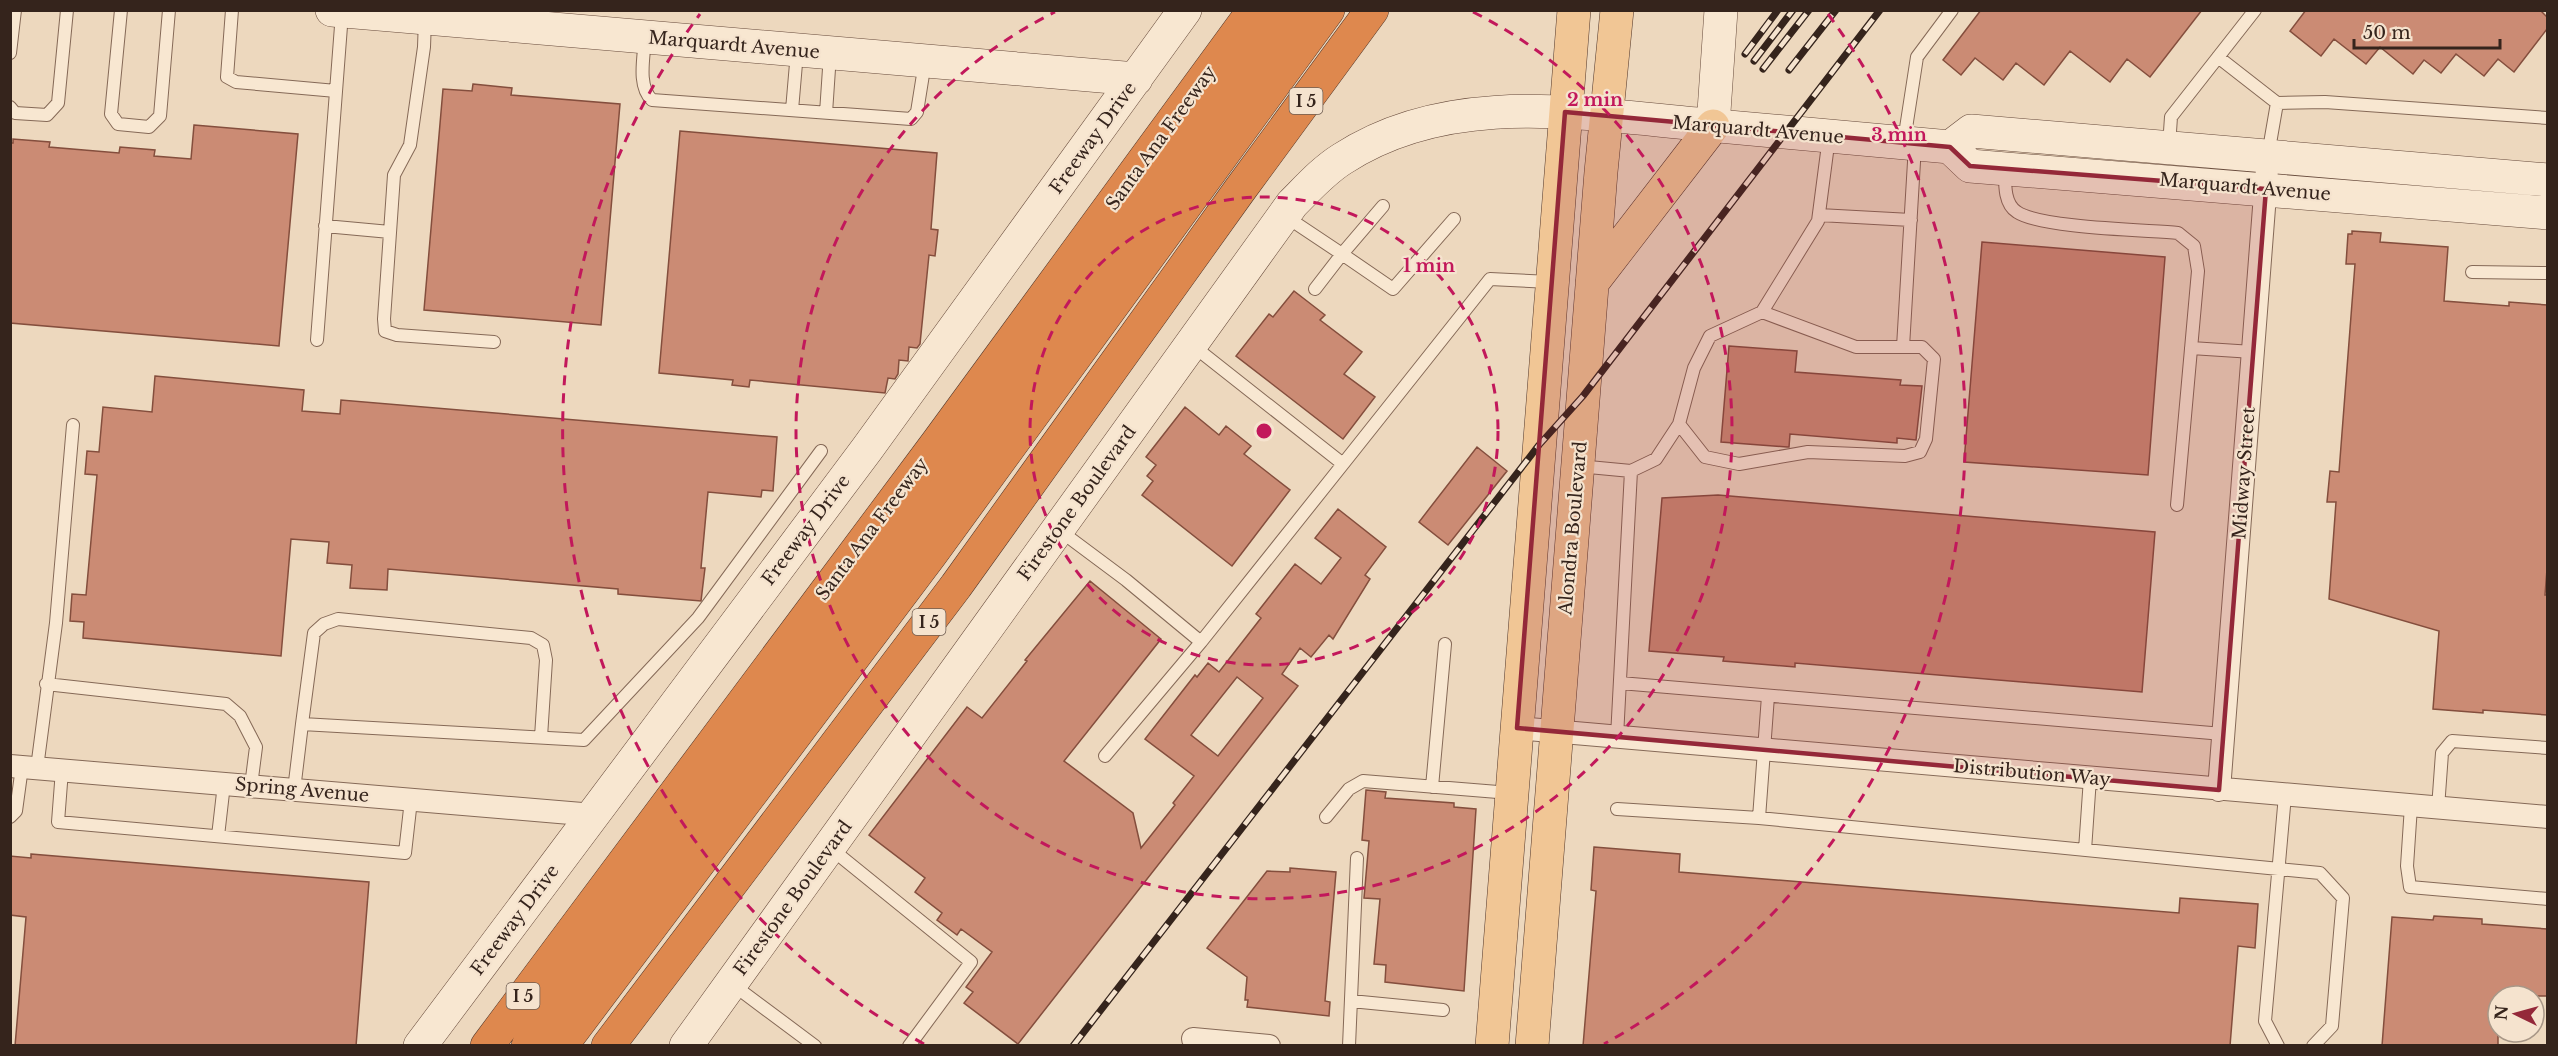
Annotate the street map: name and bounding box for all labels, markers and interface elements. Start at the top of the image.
scale bar [2354,12,2500,50]
text: 50 m [2363,22,2411,44]
street label: Marquardt Avenue [647,27,821,63]
street label: Santa Ana Freeway [1101,61,1221,215]
street label: Freeway Drive [1045,78,1141,198]
road number: I 5 [1290,88,1322,114]
text: 2 min [1567,89,1623,111]
street label: Marquardt Avenue [1671,112,1845,148]
text: 3 min [1871,124,1927,146]
street label: Marquardt Avenue [2158,169,2332,205]
text: 1 min [1403,255,1455,277]
street label: Midway Street [2228,406,2260,540]
street label: Firestone Boulevard [1013,421,1141,585]
centre of rings [1254,421,1274,441]
street label: Alondra Boulevard [1554,440,1592,617]
street label: Santa Ana Freeway [811,453,933,605]
street label: Freeway Drive [757,470,855,590]
road number: I 5 [912,609,946,635]
street label: Distribution Way [1952,755,2112,791]
street label: Spring Avenue [234,773,370,807]
street label: Firestone Boulevard [729,816,857,980]
street label: Freeway Drive [466,860,564,980]
road number: I 5 [506,983,540,1009]
north arrow [2486,984,2546,1044]
text: N [2490,1004,2512,1021]

